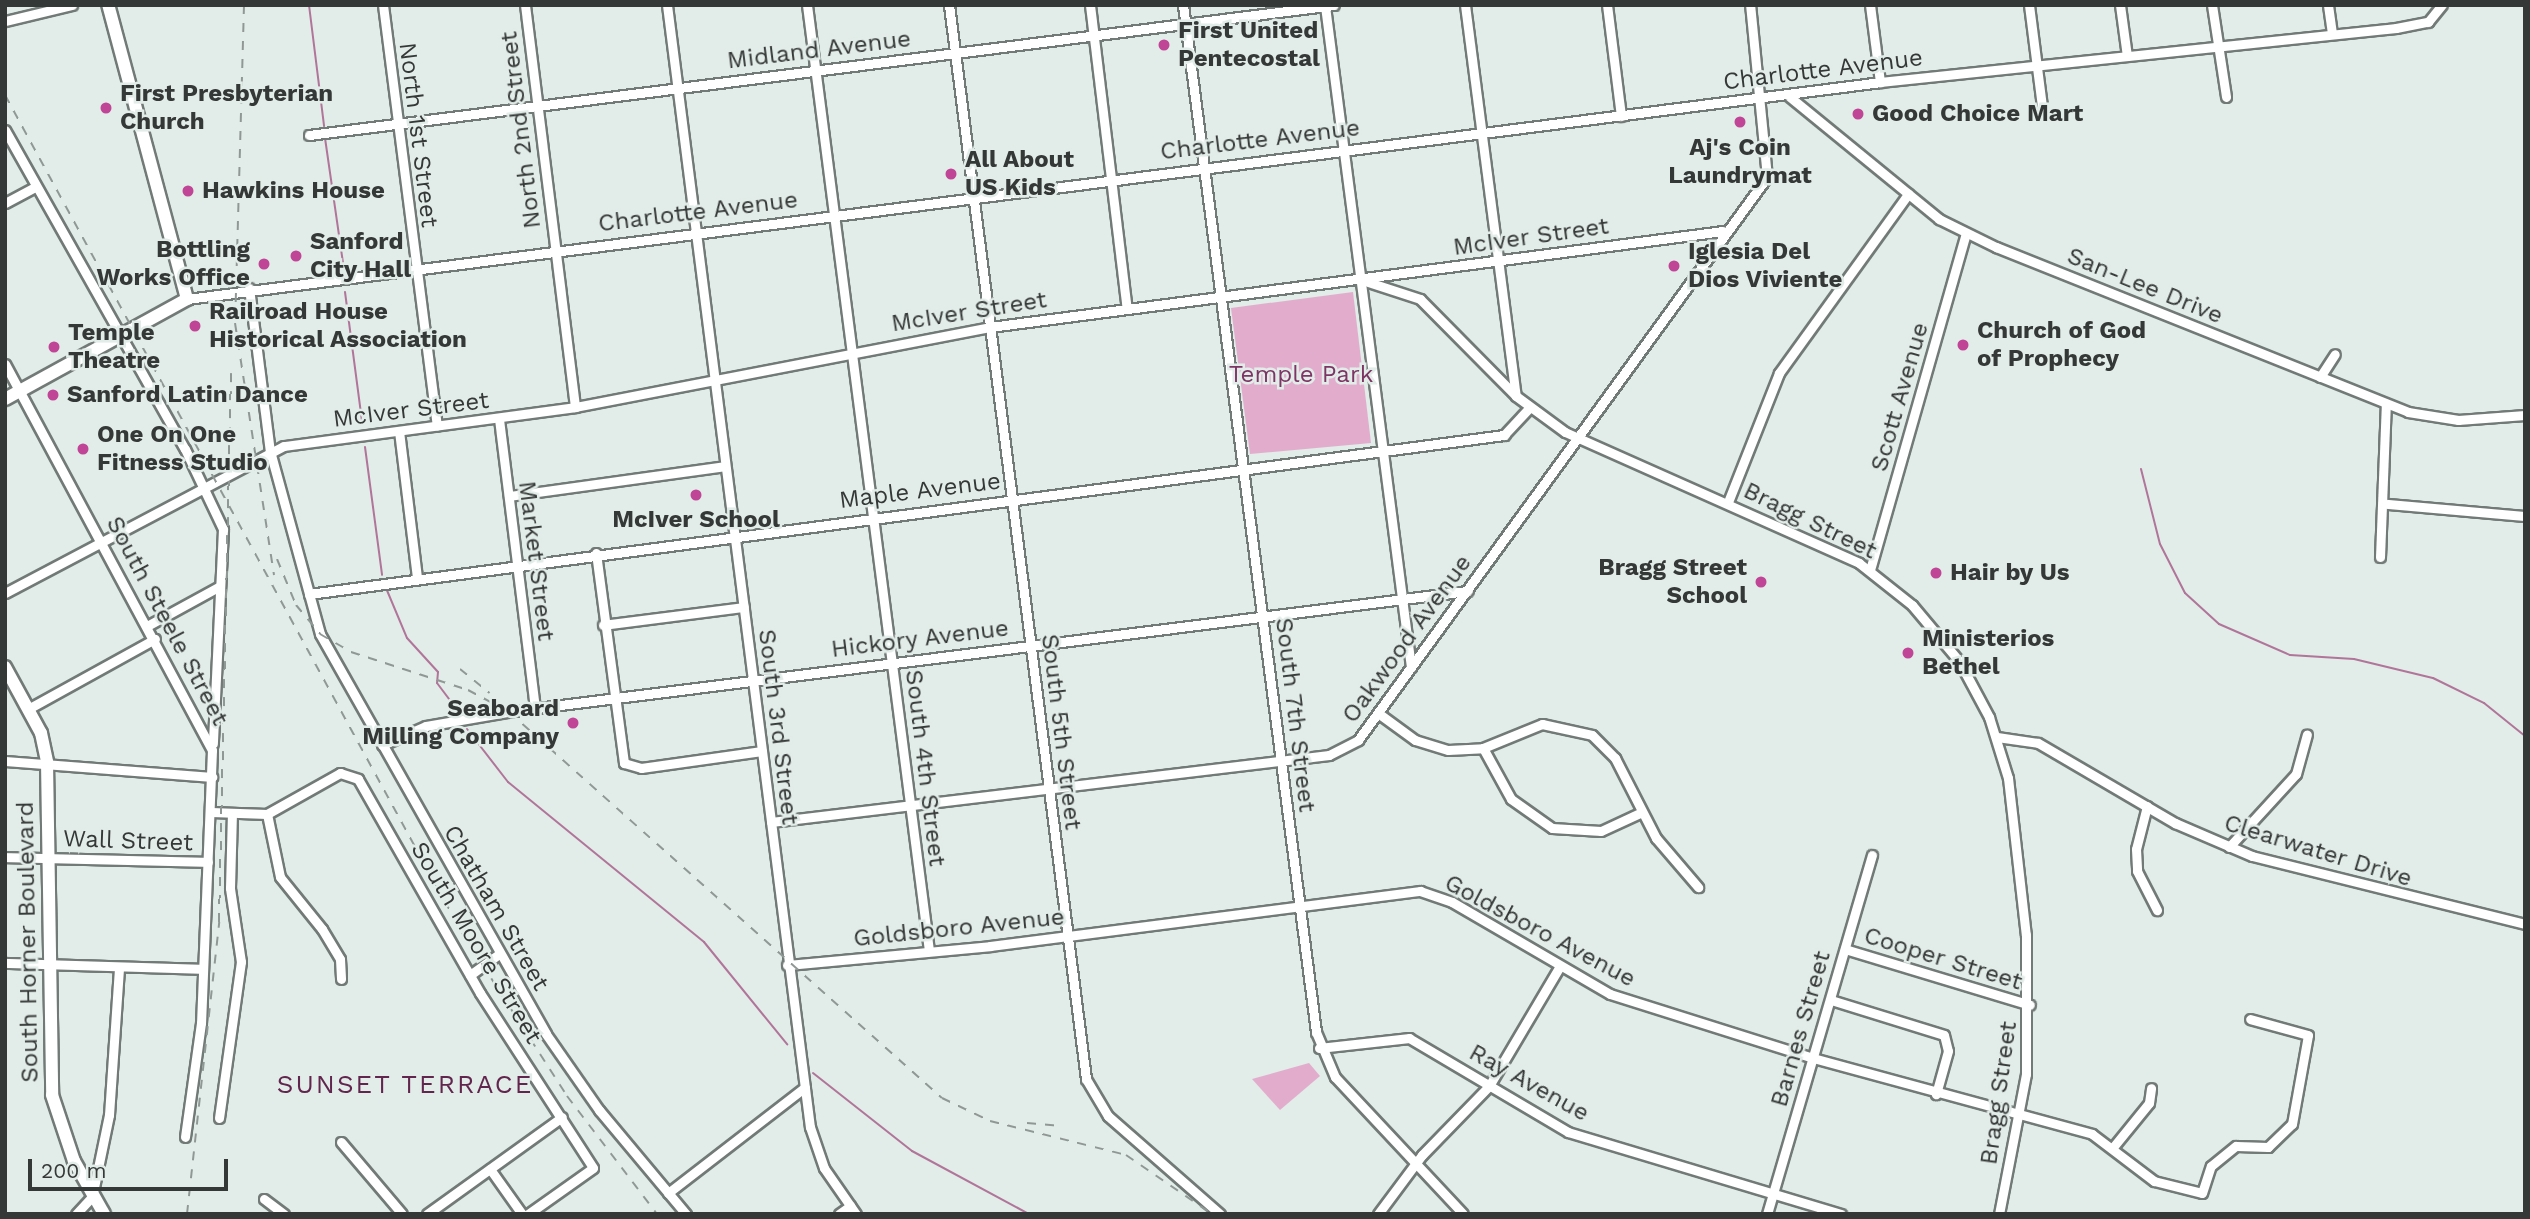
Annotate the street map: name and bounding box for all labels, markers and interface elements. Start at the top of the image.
place label: First United Pentecostal [1178,17,1320,73]
street label: Midland Avenue [725,24,913,76]
street label: North 2nd Street [495,30,547,230]
marker: First United Pentecostal [1156,37,1172,53]
street label: North 1st Street [392,41,444,229]
street label: Charlotte Avenue [1721,43,1925,97]
place label: First Presbyterian Church [120,80,333,136]
marker: First Presbyterian Church [98,100,114,116]
place label: Good Choice Mart [1872,100,2083,128]
marker: Good Choice Mart [1850,106,1866,122]
street label: Charlotte Avenue [1158,113,1362,167]
marker: Aj's Coin Laundrymat [1732,114,1748,130]
place label: Aj's Coin Laundrymat [1668,134,1812,190]
place label: All About US Kids [965,146,1075,202]
marker: All About US Kids [943,166,959,182]
place label: Hawkins House [202,177,385,205]
marker: Hawkins House [180,183,196,199]
street label: Charlotte Avenue [596,185,800,239]
street label: McIver Street [1451,212,1611,262]
place label: Sanford City Hall [310,228,412,284]
place label: Bottling Works Office [96,236,250,292]
place label: Iglesia Del Dios Viviente [1688,238,1843,294]
street label: San-Lee Drive [2063,242,2227,330]
marker: Sanford City Hall [288,248,304,264]
marker: Bottling Works Office [256,256,272,272]
marker: Iglesia Del Dios Viviente [1666,258,1682,274]
street label: McIver Street [889,285,1049,339]
place label: Railroad House Historical Association [209,298,468,354]
place label: Church of God of Prophecy [1977,317,2146,373]
marker: Railroad House Historical Association [187,318,203,334]
place label: Temple Theatre [68,319,160,375]
street label: Scott Avenue [1865,319,1935,475]
marker: Church of God of Prophecy [1955,337,1971,353]
marker: Temple Theatre [46,339,62,355]
park label: Temple Park [1229,361,1373,389]
place label: Sanford Latin Dance [67,381,308,409]
street label: McIver Street [331,386,491,434]
marker: Sanford Latin Dance [45,387,61,403]
place label: One On One Fitness Studio [97,421,268,477]
marker: One On One Fitness Studio [75,441,91,457]
street label: Maple Avenue [837,467,1003,515]
street label: Bragg Street [1739,476,1881,566]
street label: Market Street [512,479,560,643]
marker: McIver School [688,487,704,503]
place label: McIver School [612,506,780,534]
street label: South Steele Street [100,512,234,730]
street label: Oakwood Avenue [1336,549,1478,729]
place label: Bragg Street School [1598,554,1747,610]
place label: Hair by Us [1950,559,2070,587]
marker: Hair by Us [1928,565,1944,581]
marker: Bragg Street School [1753,574,1769,590]
street label: Hickory Avenue [829,614,1011,664]
street label: South 7th Street [1269,616,1321,814]
place label: Ministerios Bethel [1922,625,2054,681]
street label: South 3rd Street [752,628,804,826]
street label: South 5th Street [1035,632,1087,832]
marker: Ministerios Bethel [1900,645,1916,661]
street label: South 4th Street [899,668,951,868]
place label: Seaboard Milling Company [362,695,559,751]
marker: Seaboard Milling Company [565,715,581,731]
street label: South Horner Boulevard [11,801,45,1083]
street label: Clearwater Drive [2220,809,2416,893]
street label: Chatham Street [437,820,555,996]
street label: Wall Street [62,824,194,858]
street label: South Moore Street [404,837,548,1049]
street label: Goldsboro Avenue [1439,868,1641,994]
street label: Goldsboro Avenue [852,903,1066,953]
street label: Cooper Street [1860,921,2026,997]
street label: Barnes Street [1765,948,1837,1110]
street label: Bragg Street [1975,1019,2023,1167]
street label: Ray Avenue [1463,1038,1595,1128]
district label: SUNSET TERRACE [278,1069,532,1101]
scale bar [32,1146,231,1190]
text: 200 m [41,1158,107,1183]

